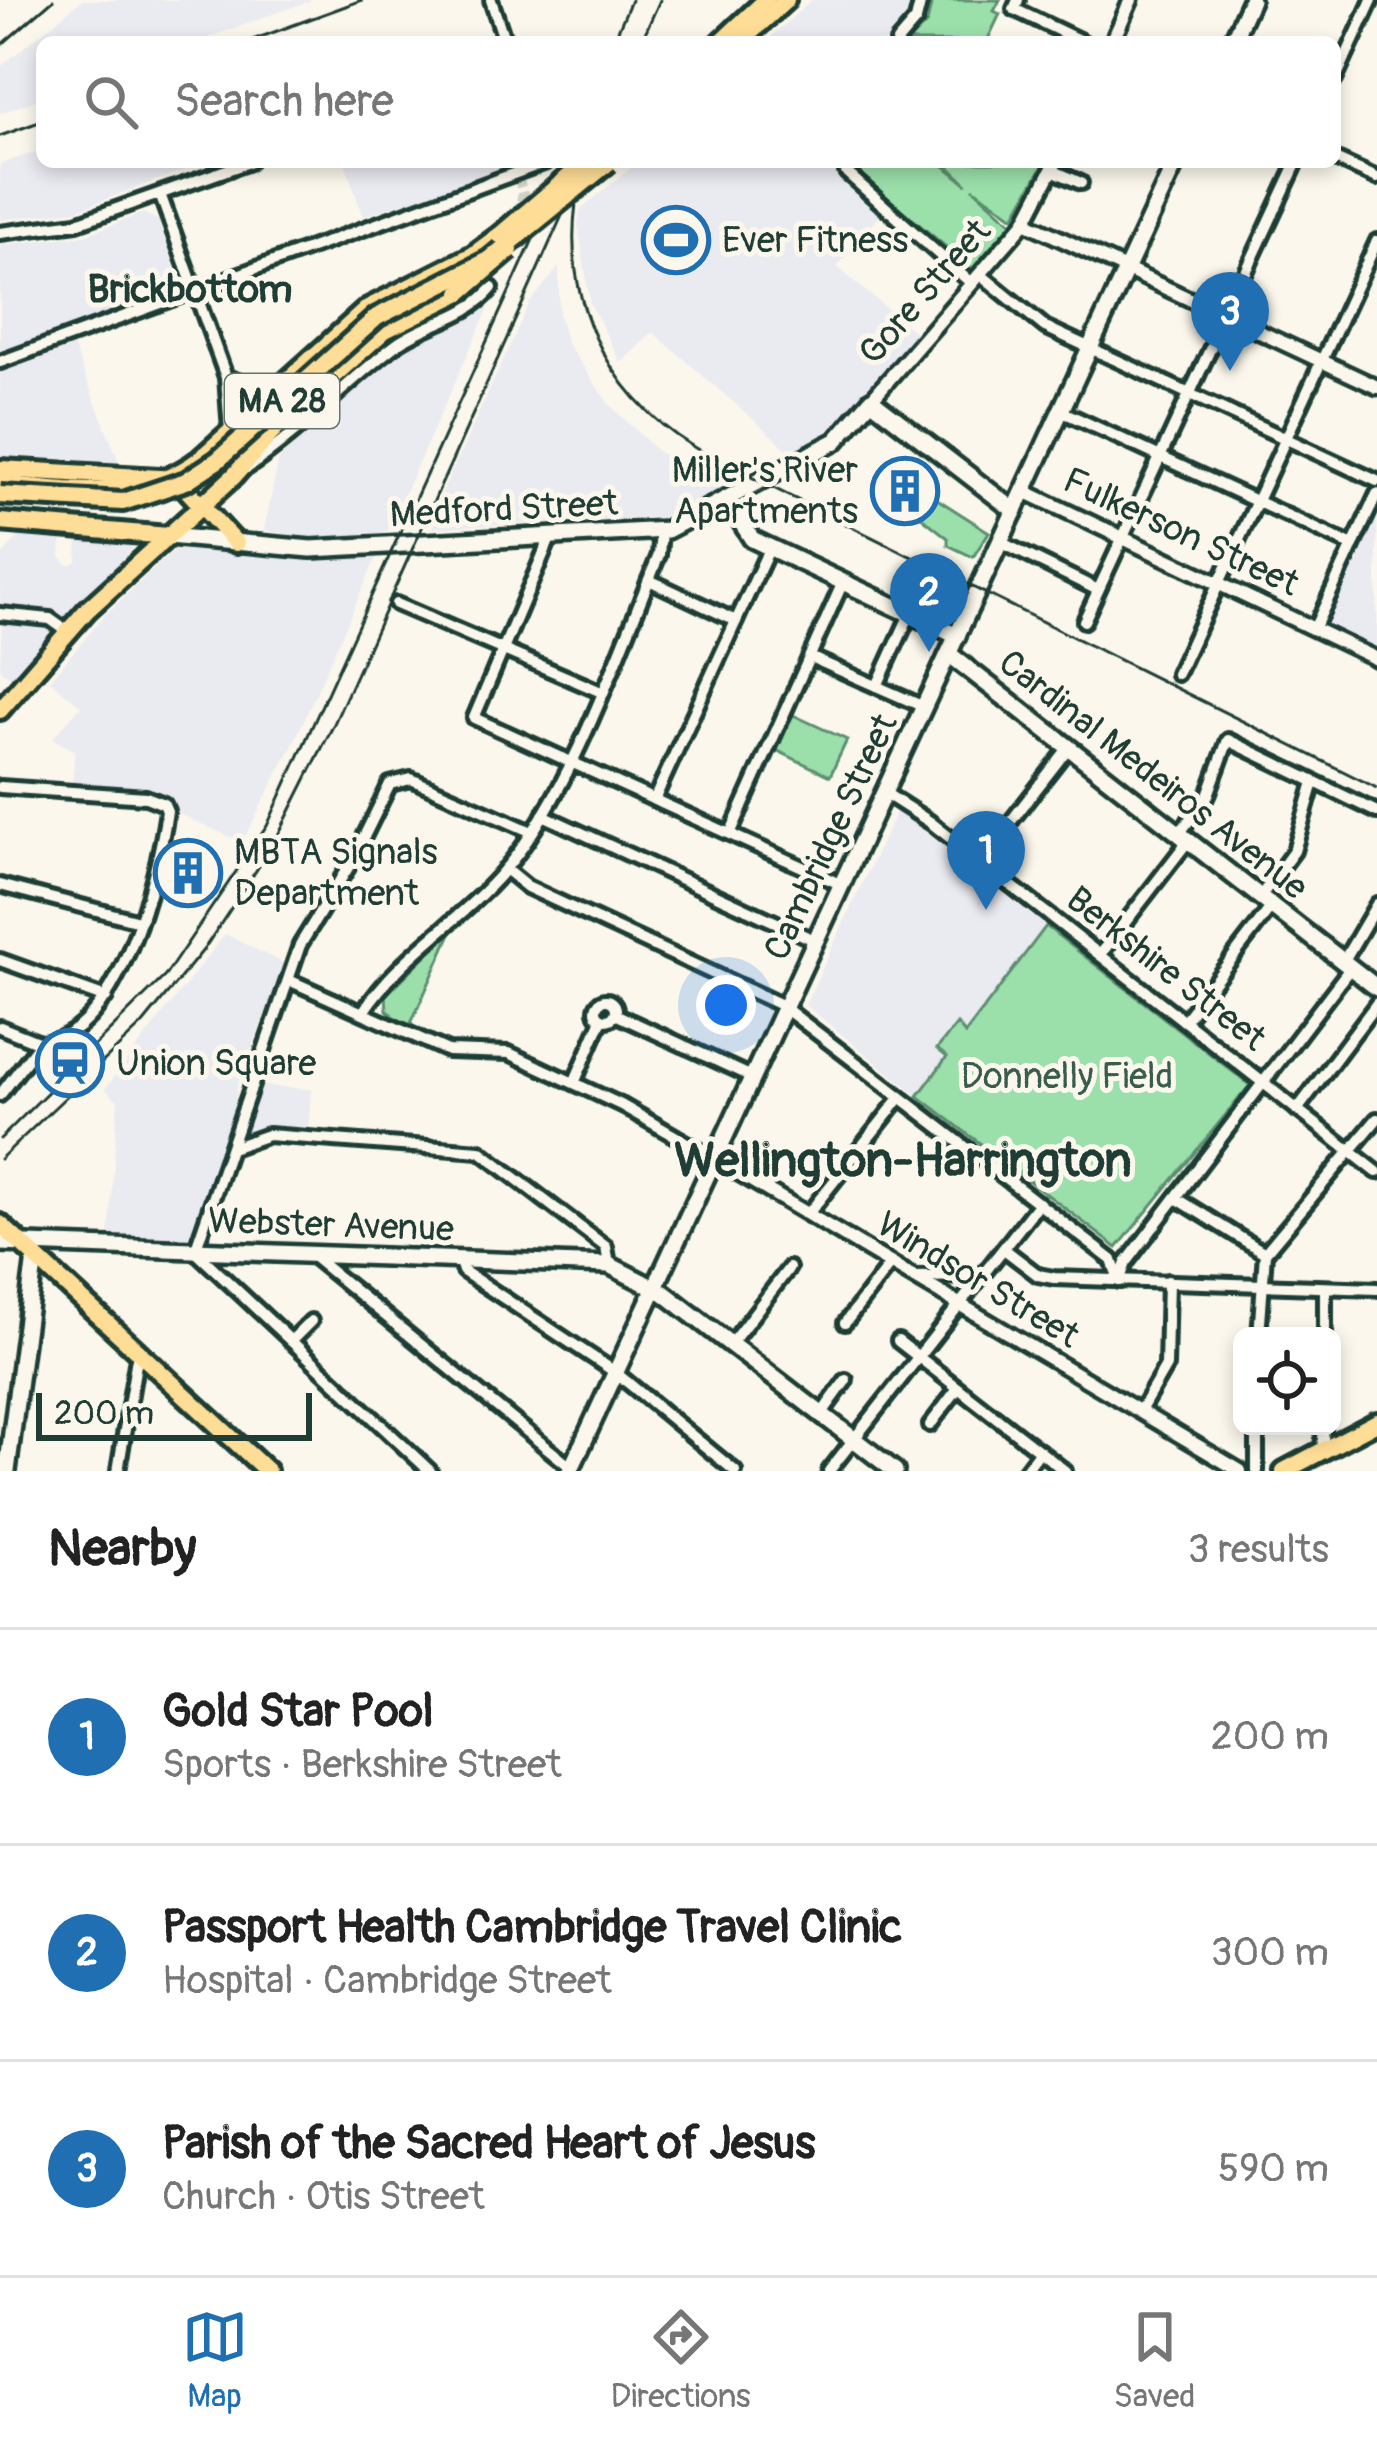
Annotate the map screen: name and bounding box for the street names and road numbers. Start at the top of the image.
street label: Gore Street [849,210,1001,374]
road number: MA 28 [225,374,339,428]
street label: Fulkerson Street [1056,458,1306,606]
street label: Medford Street [389,481,620,537]
street label: Cardinal Medeiros Avenue [989,640,1317,910]
street label: Cambridge Street [754,706,908,967]
street label: Berkshire Street [1057,877,1275,1061]
street label: Webster Avenue [207,1198,455,1252]
street label: Windsor Street [868,1202,1088,1358]

